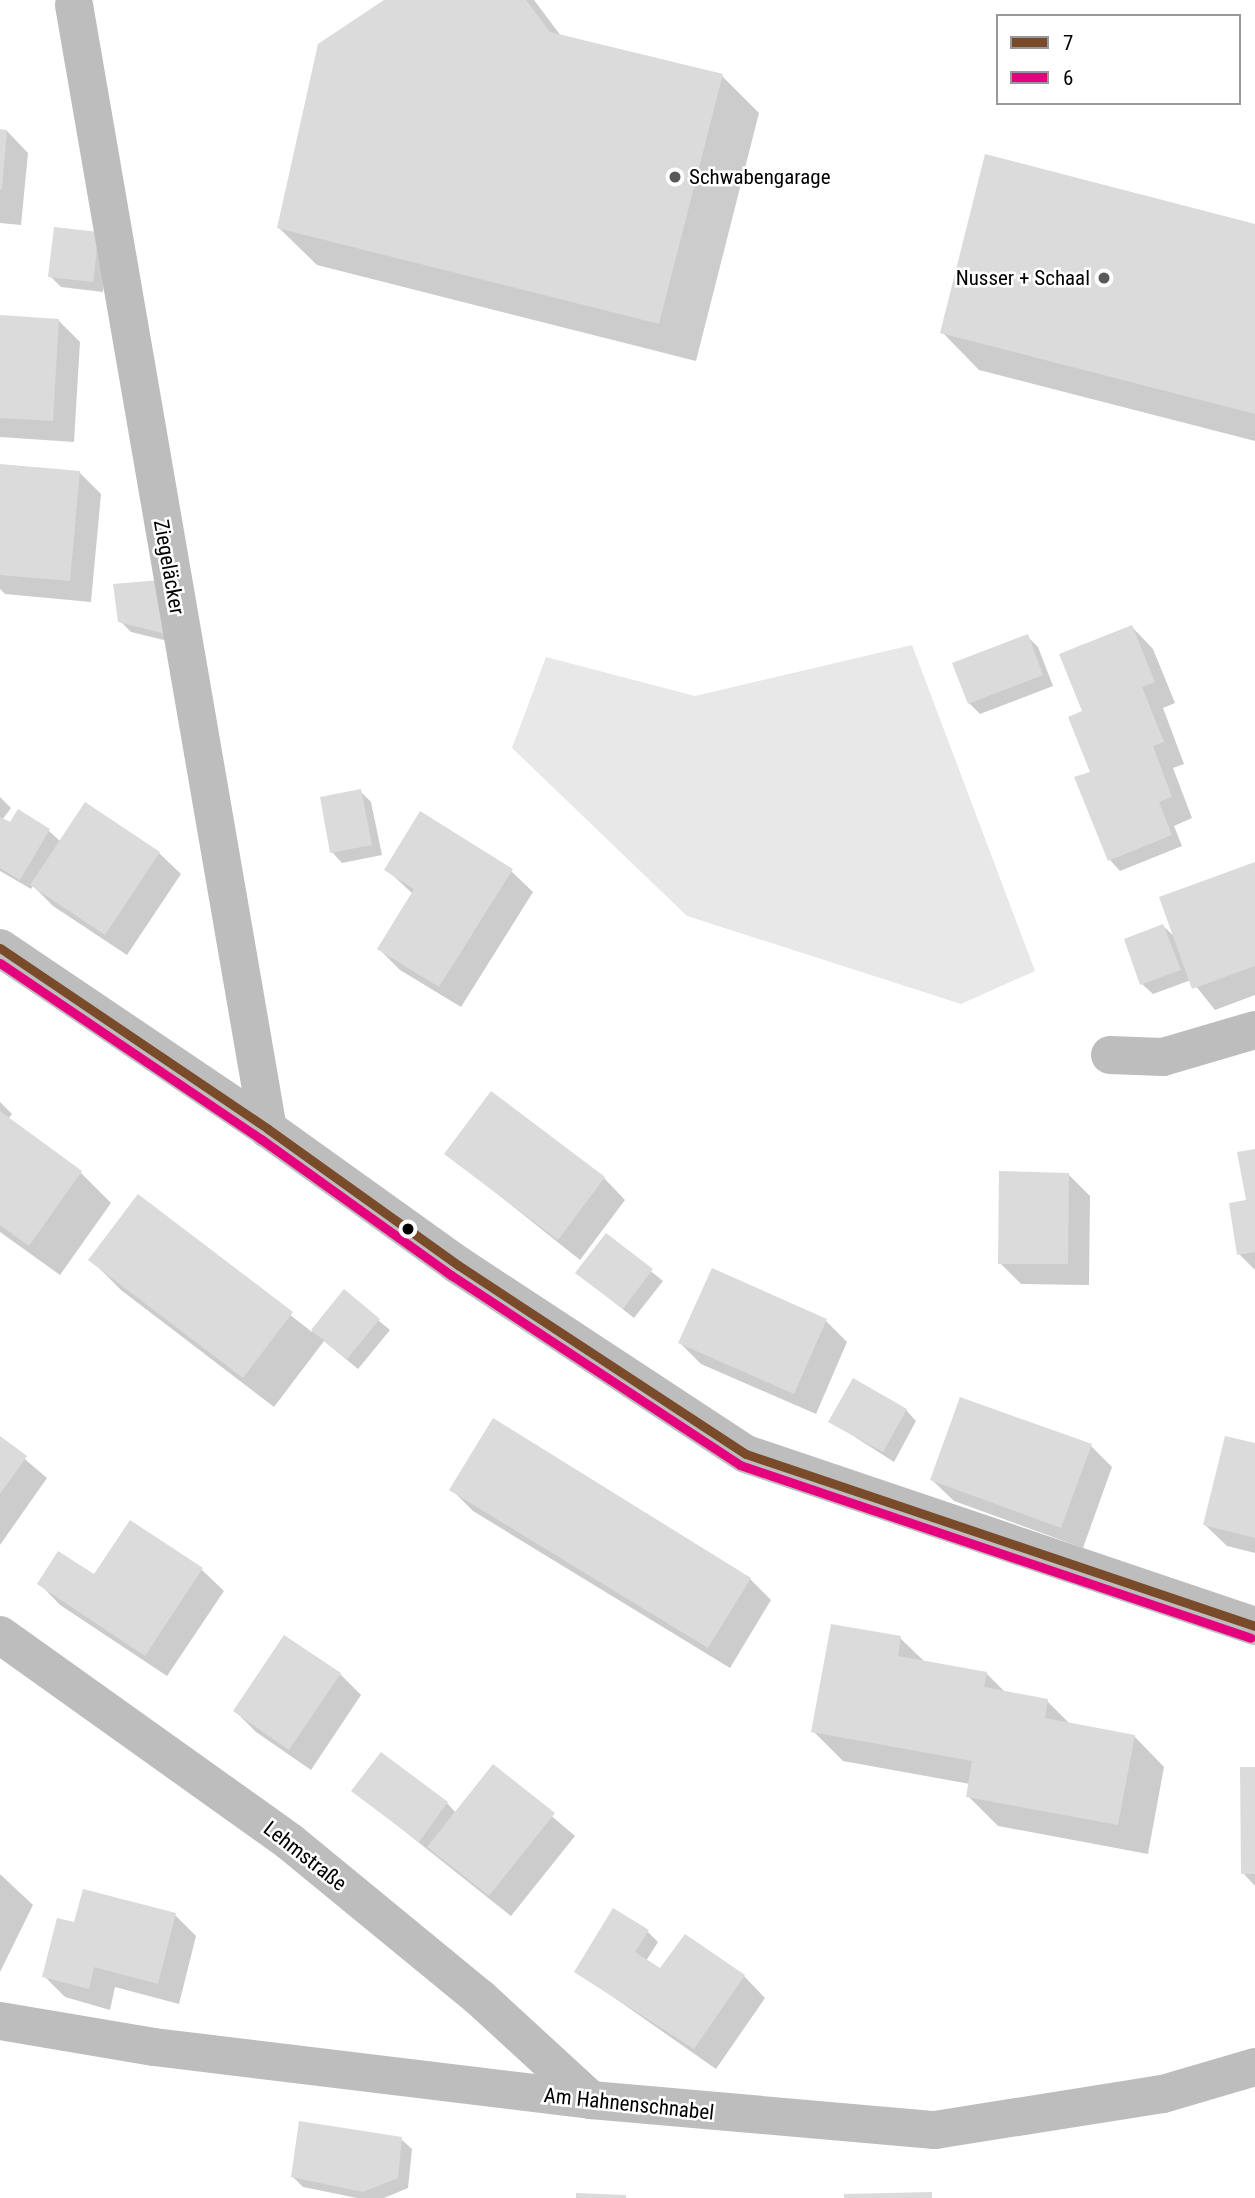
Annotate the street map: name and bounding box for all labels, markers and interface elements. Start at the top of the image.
legend [996,14,1241,105]
text: 7 [1063,31,1073,55]
text: 6 [1063,66,1073,90]
place label: Schwabengarage [689,164,830,190]
marker: Schwabengarage [667,169,683,185]
place label: Nusser + Schaal [956,265,1090,291]
marker: Nusser + Schaal [1096,270,1112,286]
street label: Ziegeläcker [148,518,190,616]
unlabelled marker [401,1222,415,1236]
street label: Lehmstraße [258,1816,352,1896]
street label: Am Hahnenschnabel [543,2083,715,2125]

